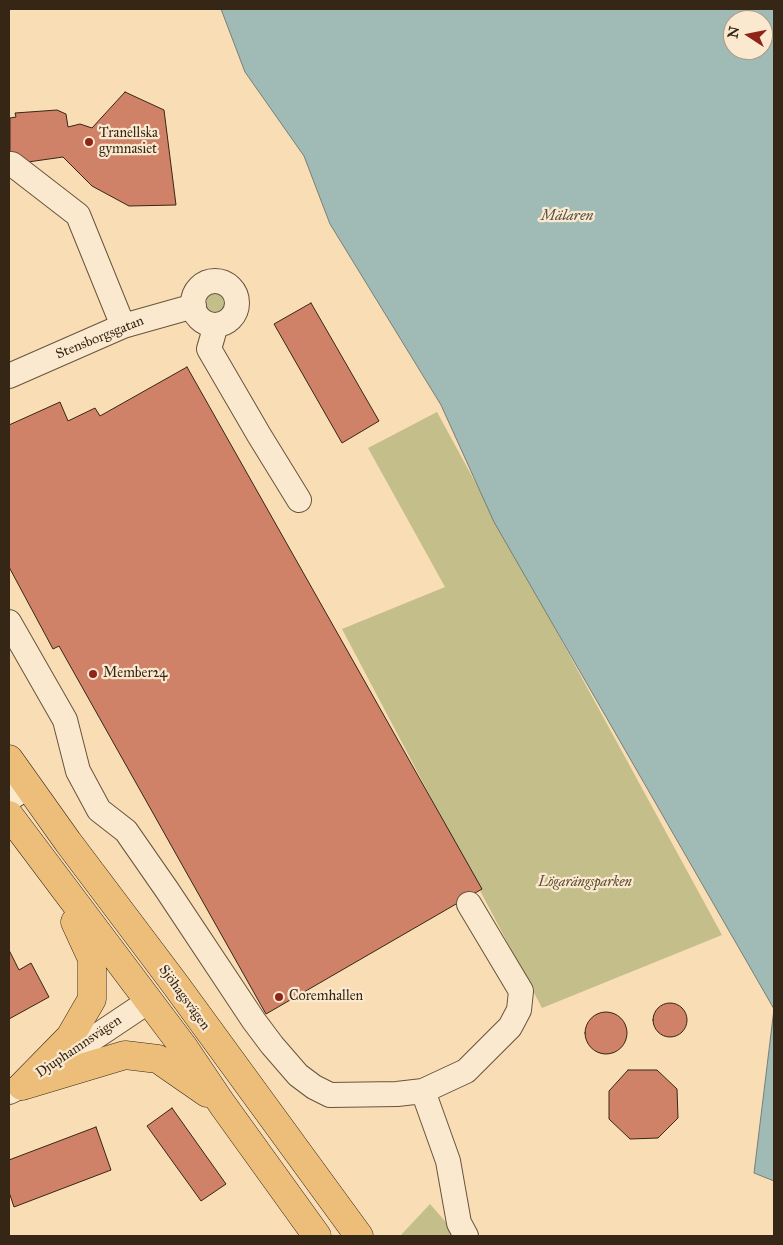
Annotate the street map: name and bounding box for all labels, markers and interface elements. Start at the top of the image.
north arrow [723,10,773,60]
text: N [724,25,743,40]
place label: Tranellska gymnasiet [99,126,158,158]
marker: Tranellska gymnasiet [83,136,95,148]
water label: Mälaren [541,207,593,225]
street label: Stensborgsgatan [54,313,146,363]
place label: Member24 [103,666,167,682]
marker: Member24 [87,668,99,680]
park label: Lögarängsparken [538,875,632,891]
street label: Sjöhagsvägen [155,962,213,1034]
place label: Coremhallen [289,989,363,1005]
marker: Coremhallen [273,991,285,1003]
street label: Djuphamnsvägen [33,1012,125,1082]

